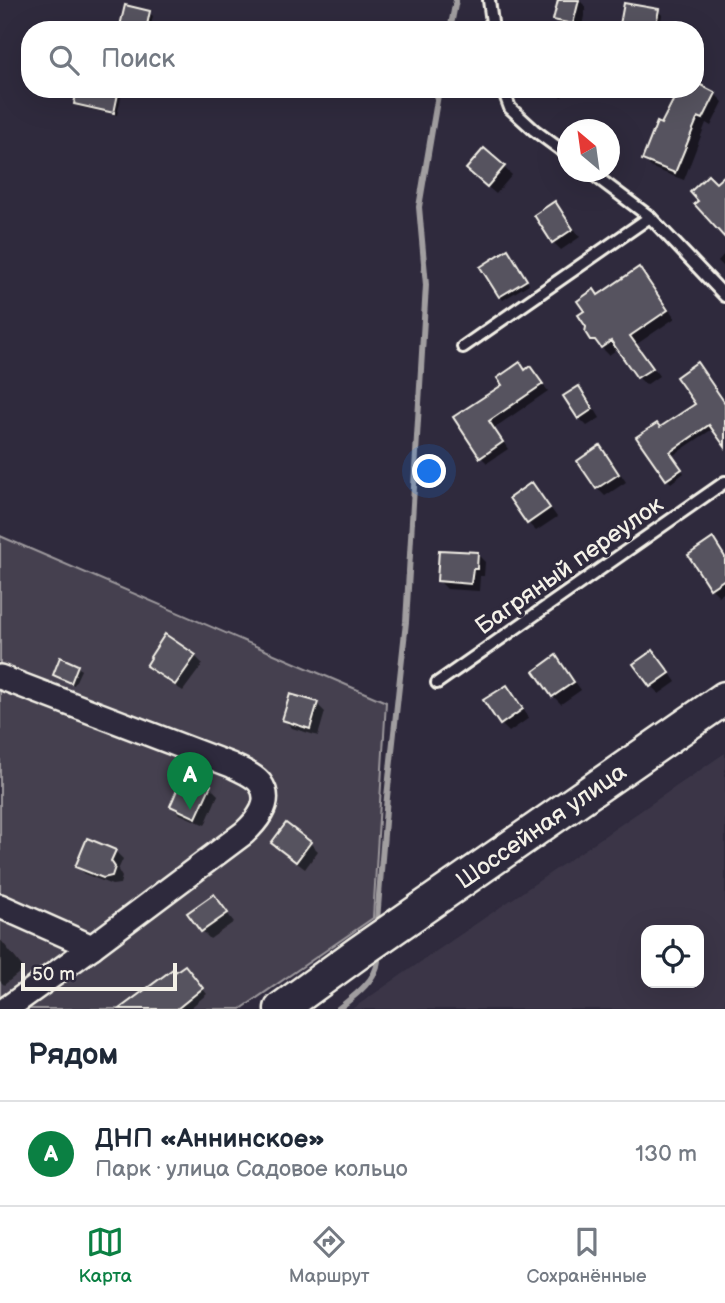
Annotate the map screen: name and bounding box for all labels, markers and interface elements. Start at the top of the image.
search box [21,21,704,98]
icon: search [45,41,83,79]
text: Поиск [101,44,175,75]
north arrow [557,119,620,182]
your location [412,454,446,488]
street label: Багряный переулок [470,490,669,641]
pin: A [167,752,213,810]
street label: Шоссейная улица [451,757,632,895]
map controls [641,925,704,988]
button: locate [641,925,704,988]
scale bar [21,960,177,992]
text: 50 m [32,963,75,986]
text: Рядом [28,1037,118,1073]
text: ДНП «Аннинское» [95,1124,325,1155]
text: A [44,1140,58,1168]
text: 130 m [635,1140,697,1168]
text: Парк · улица Садовое кольцо [95,1155,408,1183]
tab: Карта [78,1223,132,1288]
tab: Маршрут [289,1223,370,1288]
tab: Сохранённые [527,1223,647,1288]

